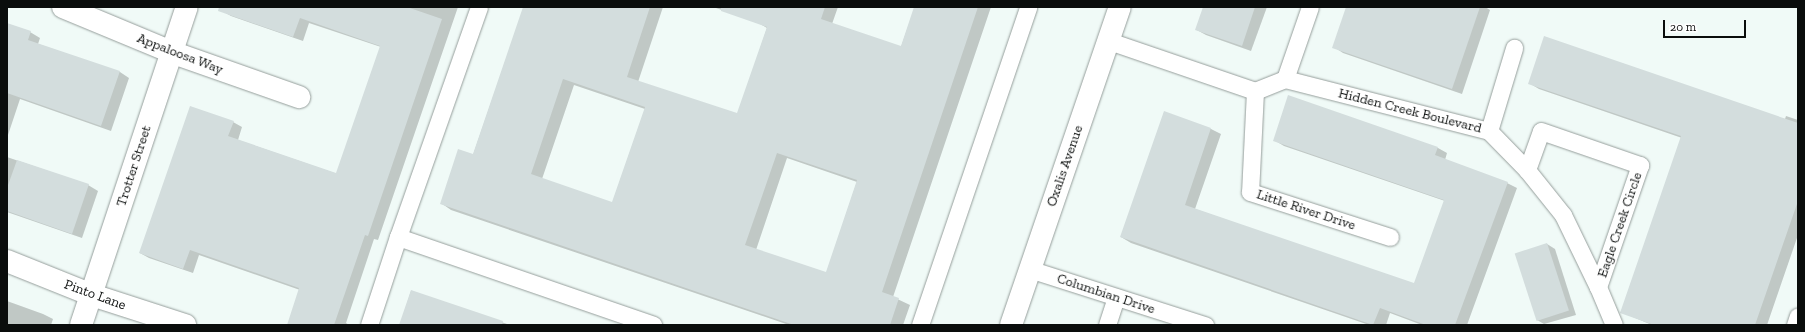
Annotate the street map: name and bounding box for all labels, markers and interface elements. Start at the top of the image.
scale bar [1665,12,1748,38]
text: 20 m [1670,20,1696,34]
street label: Appaloosa Way [134,30,226,78]
street label: Hidden Creek Boulevard [1337,85,1483,137]
street label: Trotter Street [113,123,155,209]
street label: Oxalis Avenue [1043,123,1087,209]
street label: Eagle Creek Circle [1594,170,1646,280]
street label: Little River Drive [1254,186,1358,234]
street label: Columbian Drive [1055,270,1157,318]
street label: Pinto Lane [62,276,128,314]

